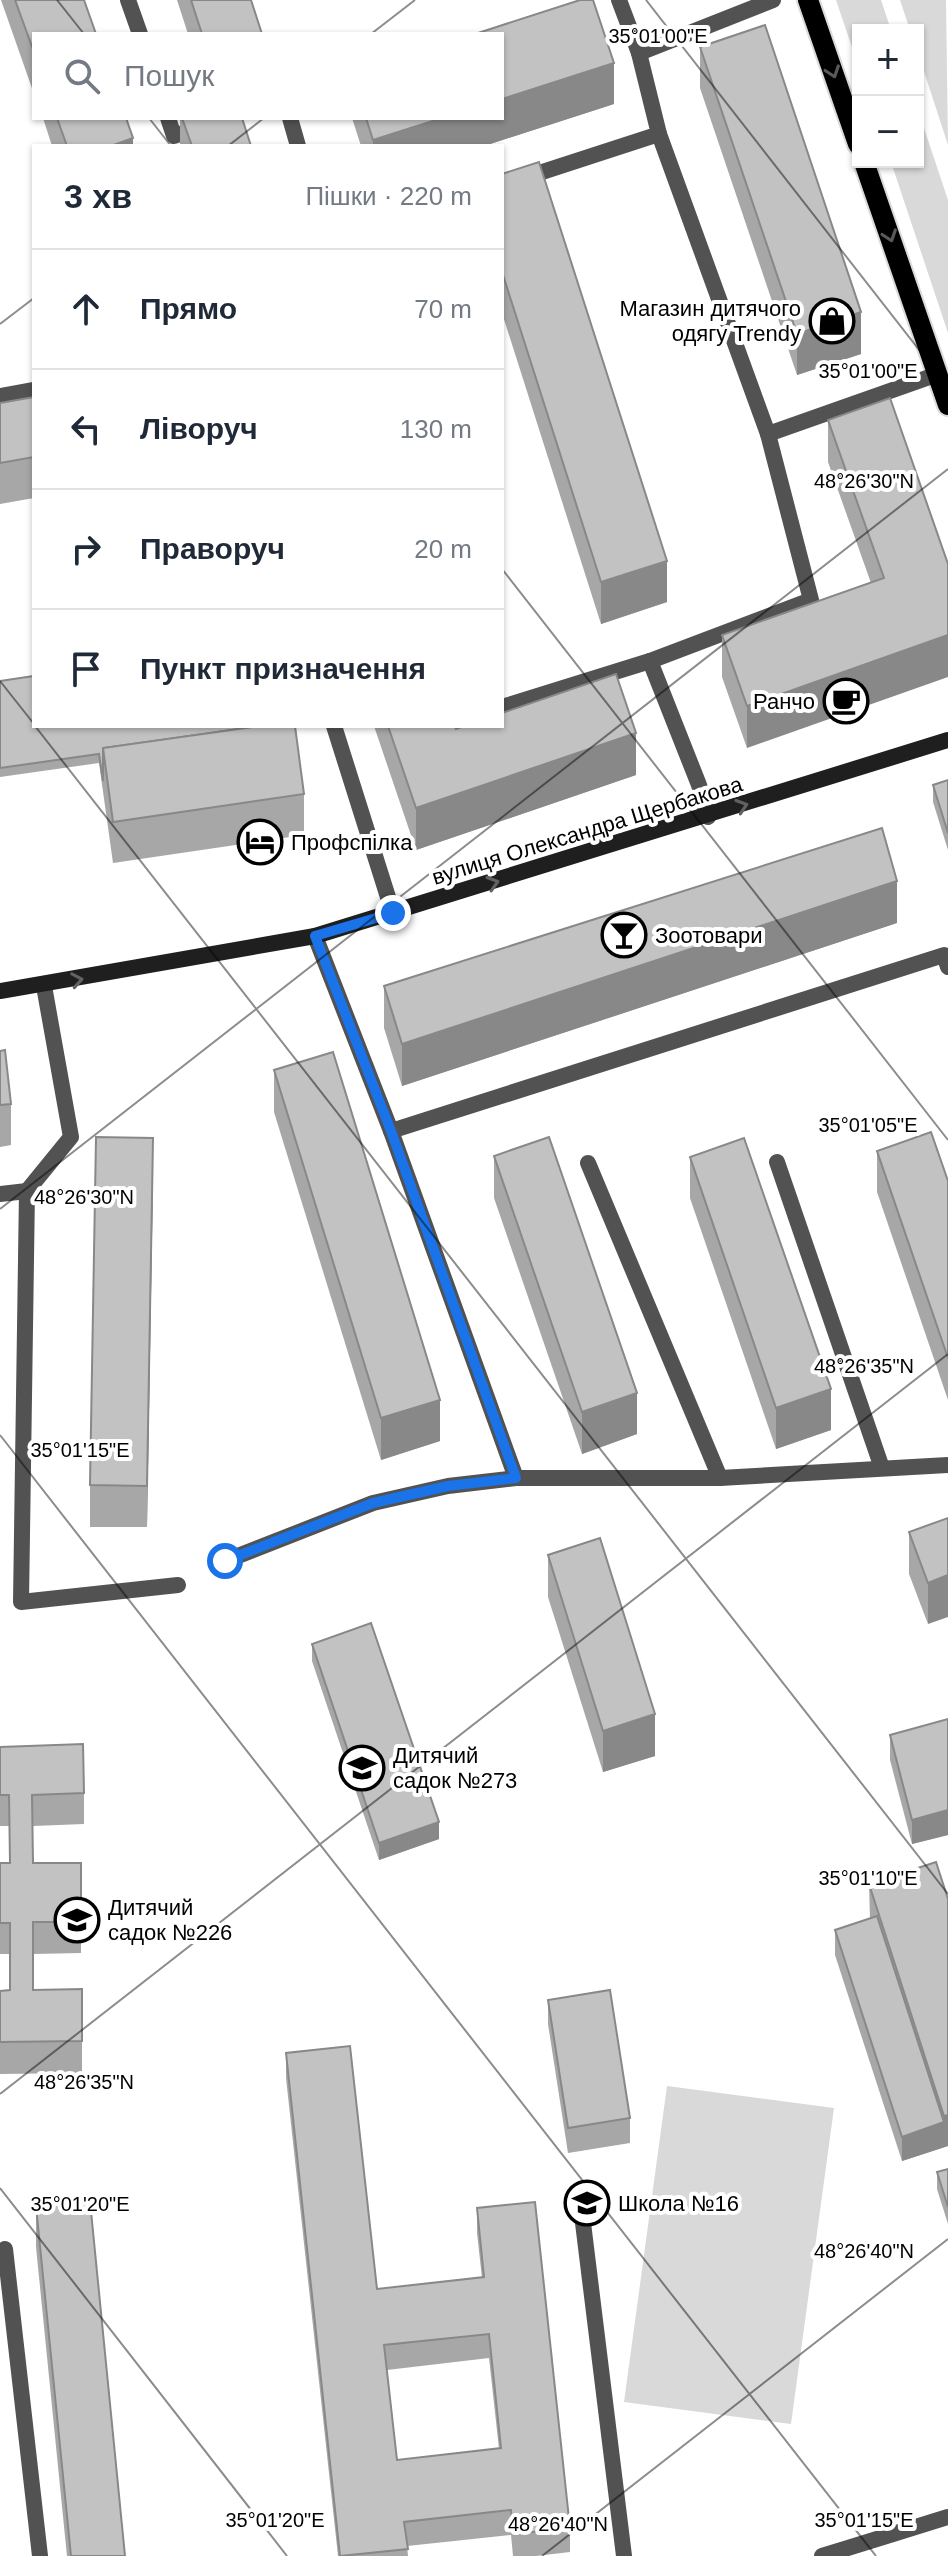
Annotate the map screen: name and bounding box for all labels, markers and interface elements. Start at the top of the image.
map controls [852,24,924,168]
button: + [852,24,924,96]
text: 35°01'00"E [609,25,708,47]
search box [32,32,504,120]
icon: search [60,54,104,98]
text: Пошук [124,59,214,92]
one-way arrow [823,64,840,78]
button: − [852,96,924,168]
text: 3 хв [64,177,132,215]
text: Пішки · 220 m [305,181,472,211]
one-way arrow [880,228,896,242]
icon: ahead [64,287,108,331]
text: Прямо [140,292,237,325]
text: 70 m [414,294,472,324]
place label: Магазин дитячого одягу Trendy [619,296,801,346]
shop icon: Магазин дитячого одягу Trendy [808,297,856,345]
text: 35°01'00"E [819,360,918,382]
icon: left [64,407,108,451]
text: Ліворуч [140,412,258,445]
text: 130 m [400,414,472,444]
text: 48°26'30"N [814,470,914,492]
icon: right [64,527,108,571]
text: Праворуч [140,532,285,565]
text: 20 m [414,534,472,564]
icon: arrive [64,647,108,691]
text: Пункт призначення [140,652,426,685]
cafe icon: Ранчо [822,677,870,725]
place label: Ранчо [753,689,815,714]
street label: вулиця Олександра Щербакова [429,771,746,890]
one-way arrow [734,799,748,815]
hotel icon: Профспілка [236,818,284,866]
place label: Профспілка [291,830,413,855]
one-way arrow [486,876,500,892]
route end [375,895,411,931]
bar icon: Зоотовари [600,911,648,959]
place label: Зоотовари [655,923,763,948]
one-way arrow [70,972,84,989]
text: 35°01'05"E [819,1114,918,1136]
text: 48°26'30"N [34,1186,134,1208]
text: 48°26'35"N [814,1355,914,1377]
text: 35°01'15"E [31,1439,130,1461]
route start [207,1543,243,1579]
place label: Дитячий садок №273 [393,1743,517,1793]
school or university icon: Дитячий садок №273 [338,1744,386,1792]
text: 35°01'10"E [819,1867,918,1889]
place label: Дитячий садок №226 [108,1895,232,1945]
school or university icon: Дитячий садок №226 [53,1896,101,1944]
text: 48°26'35"N [34,2071,134,2093]
school or university icon: Школа №16 [563,2179,611,2227]
place label: Школа №16 [618,2191,739,2216]
text: 35°01'20"E [31,2193,130,2215]
text: 48°26'40"N [814,2240,914,2262]
text: 35°01'20"E [226,2509,325,2531]
text: 35°01'15"E [815,2509,914,2531]
text: 48°26'40"N [508,2513,608,2535]

